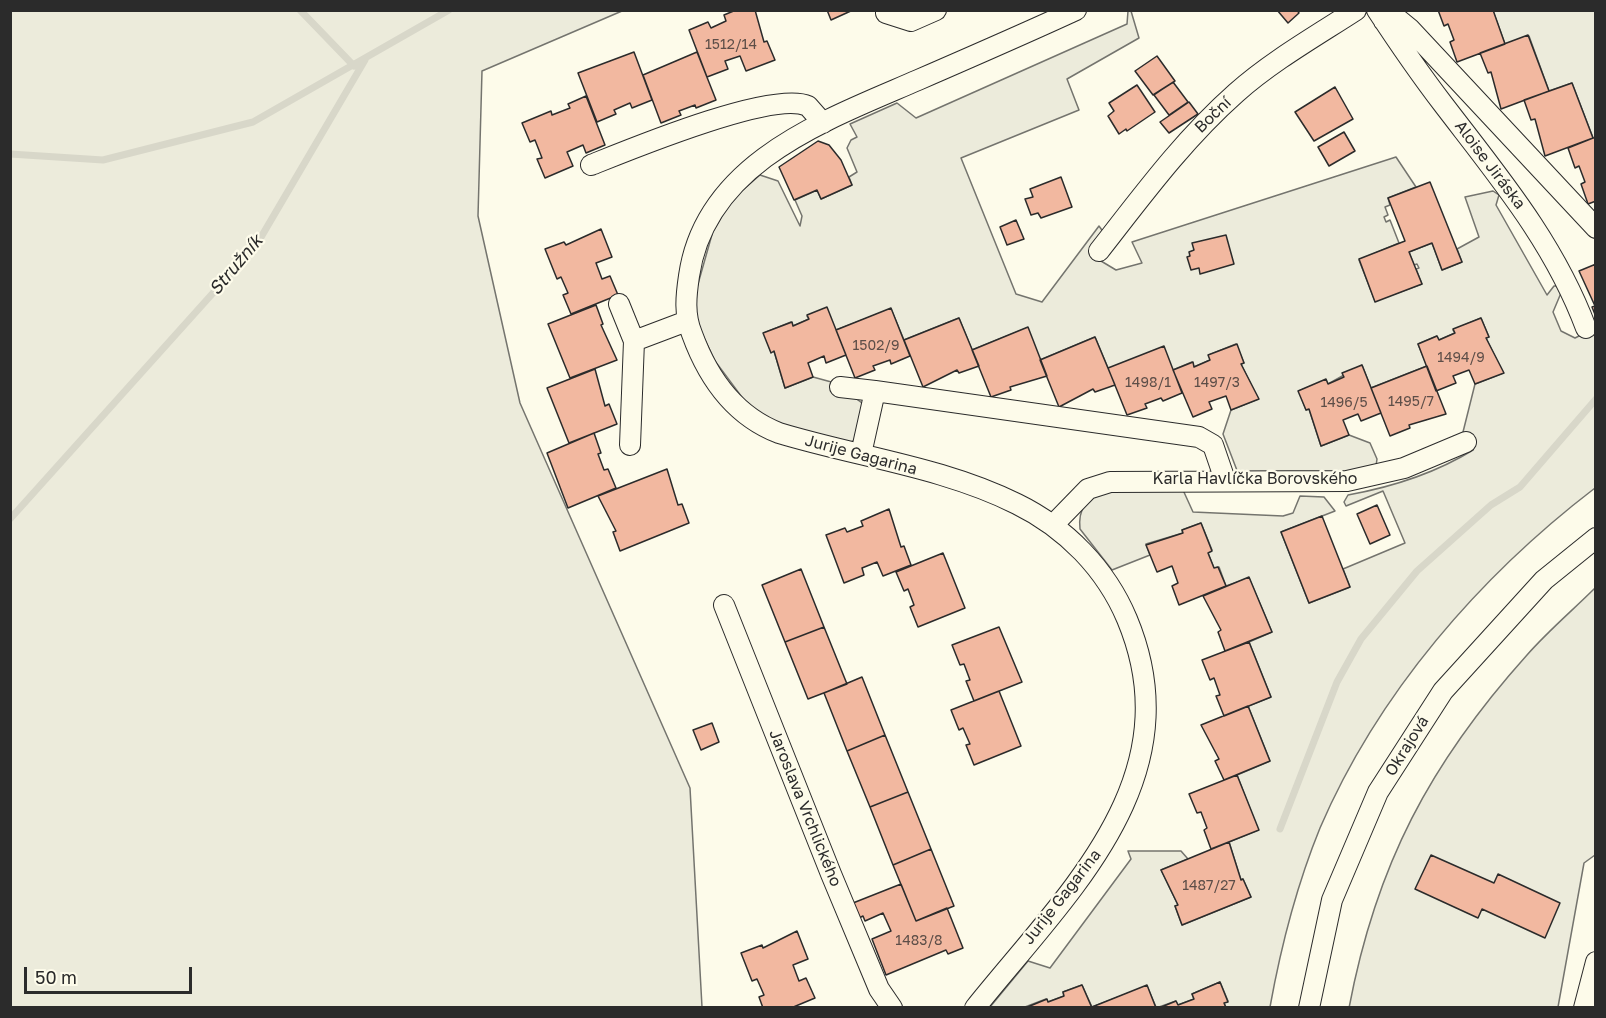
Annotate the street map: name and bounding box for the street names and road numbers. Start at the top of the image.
street label: Boční [1191,93,1235,137]
street label: Aloise Jiráska [1451,117,1529,213]
street label: Jurije Gagarina [803,431,919,479]
street label: Karla Havlíčka Borovského [1153,469,1357,489]
street label: Okrajová [1381,712,1433,780]
street label: Jaroslava Vrchlického [765,727,845,889]
street label: Jurije Gagarina [1019,846,1105,948]

